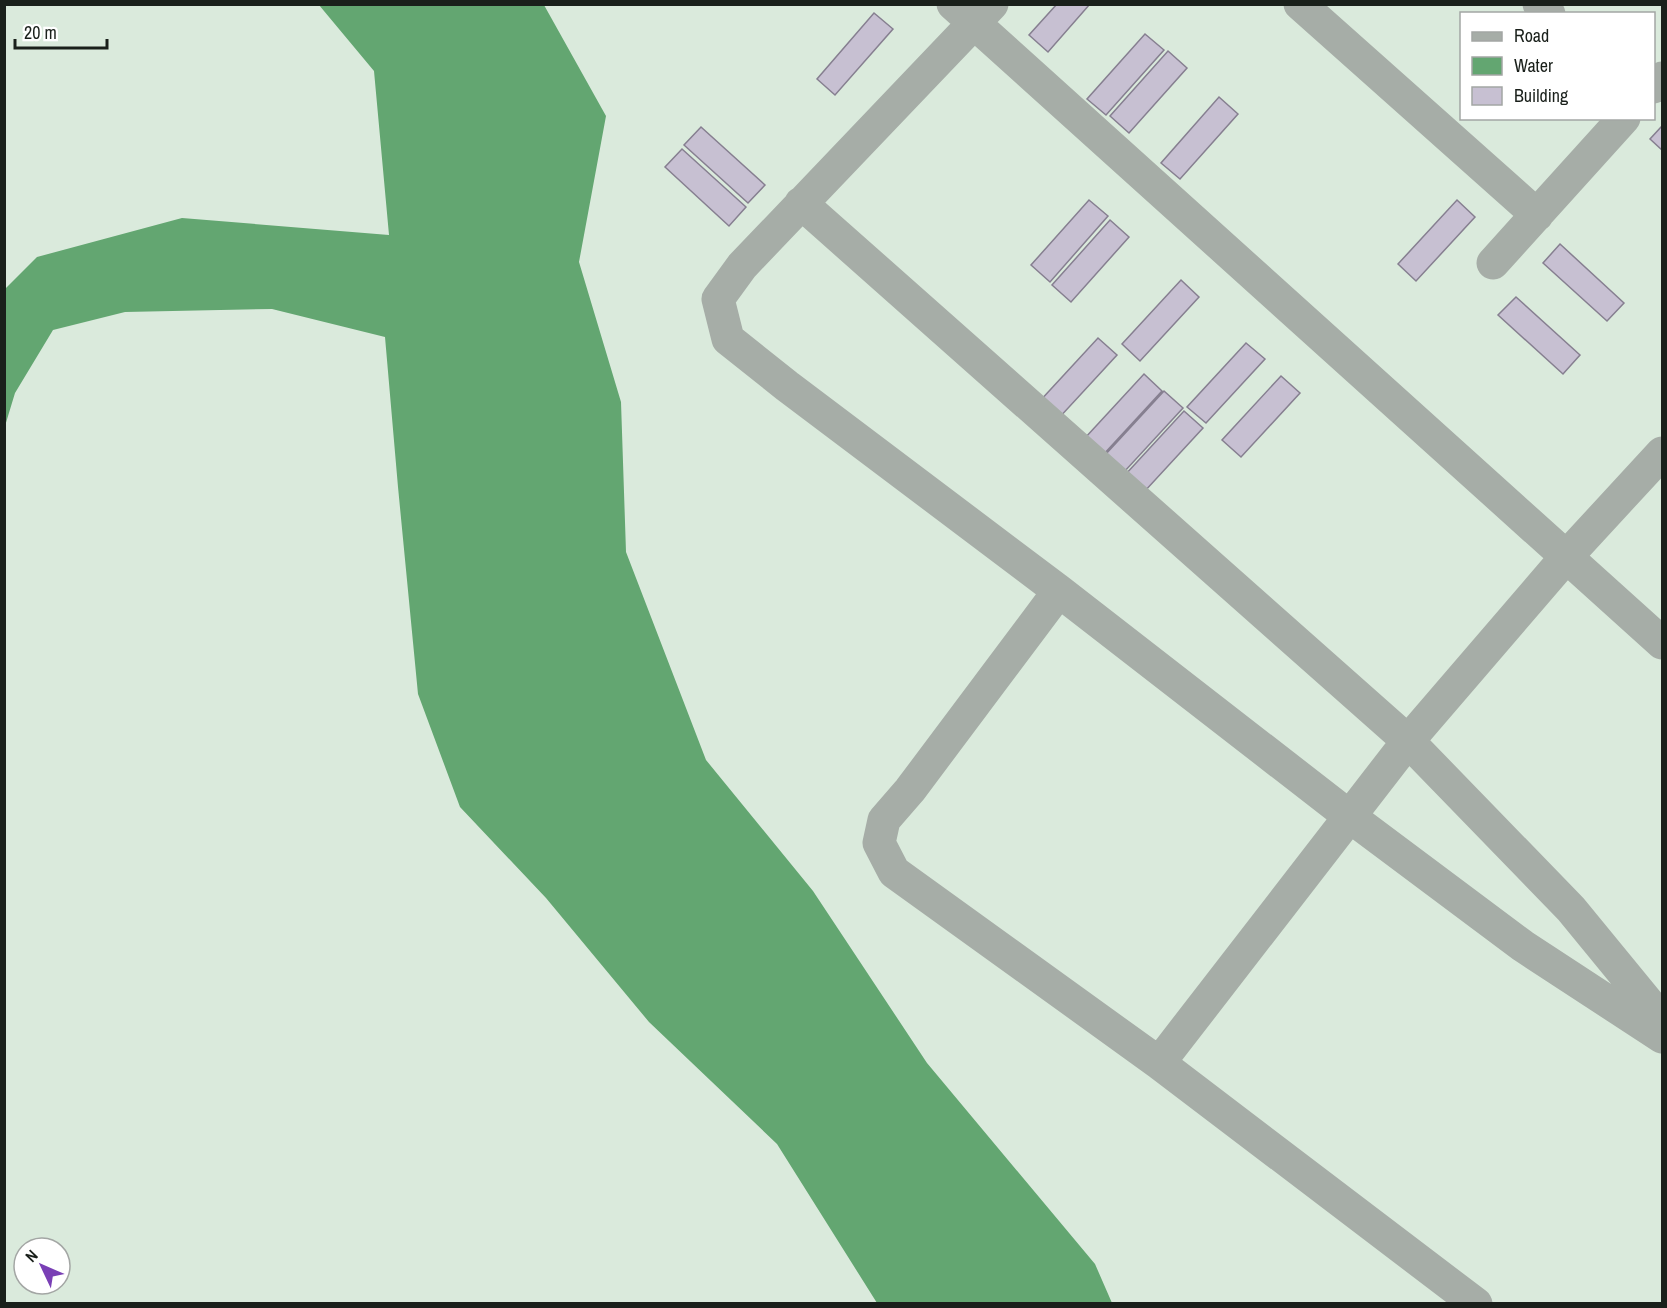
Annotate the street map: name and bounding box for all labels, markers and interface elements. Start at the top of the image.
scale bar [15,12,106,50]
legend [1460,12,1655,120]
text: 20 m [24,20,57,45]
text: Road [1514,23,1549,48]
text: Water [1514,53,1553,78]
text: Building [1514,83,1569,108]
north arrow [12,1236,72,1296]
text: N [20,1245,42,1267]

